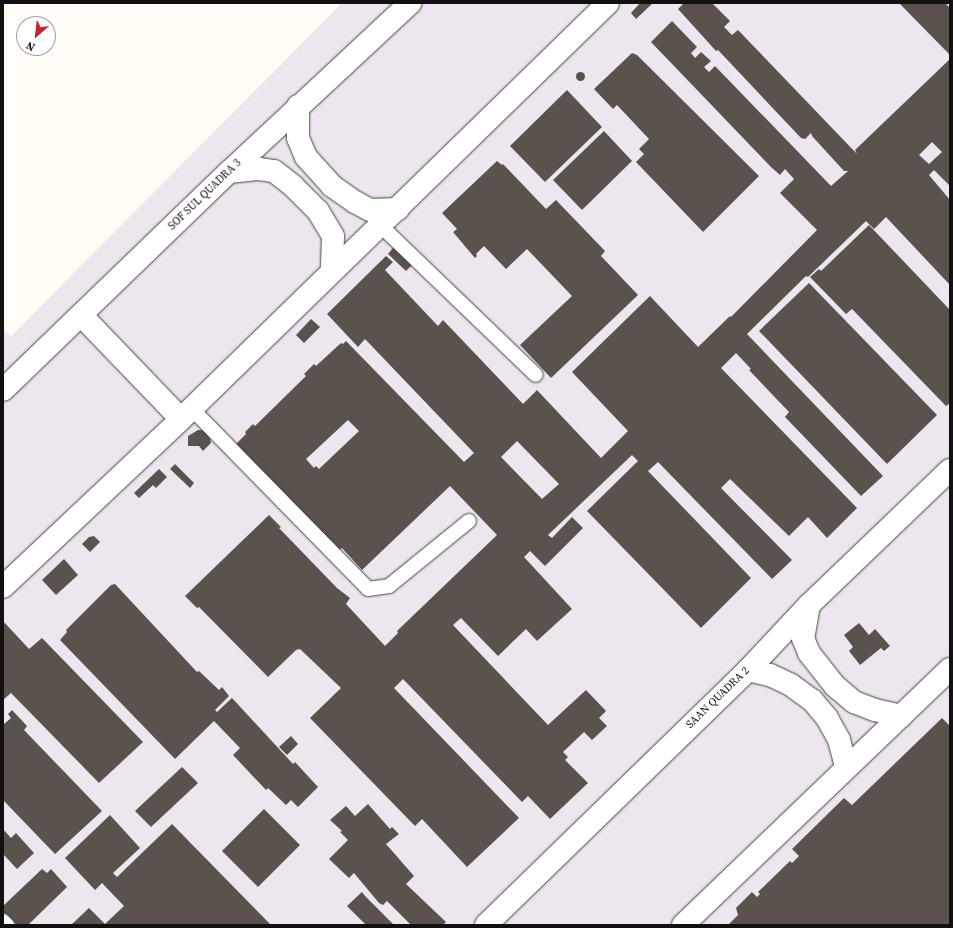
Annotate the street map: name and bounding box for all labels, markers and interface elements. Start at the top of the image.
north arrow [16,16,56,56]
text: N [24,38,38,55]
street label: SOF SUL QUADRA 3 [166,157,244,233]
street label: SAAN QUADRA 2 [684,665,752,731]

